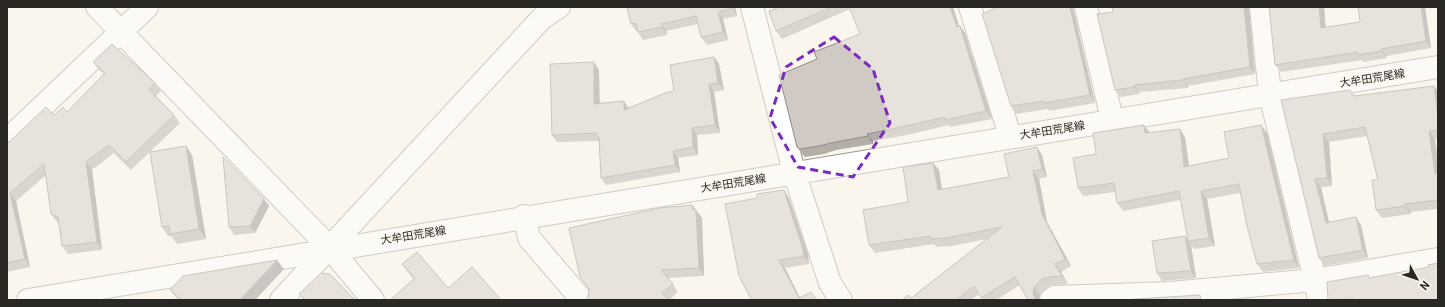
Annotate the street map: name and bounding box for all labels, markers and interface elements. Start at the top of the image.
street label: 大牟田荒尾線 [1338,64,1406,90]
street label: 大牟田荒尾線 [1018,116,1086,142]
street label: 大牟田荒尾線 [699,169,767,195]
street label: 大牟田荒尾線 [379,221,447,247]
north arrow [1397,259,1437,299]
text: N [1417,278,1434,294]

